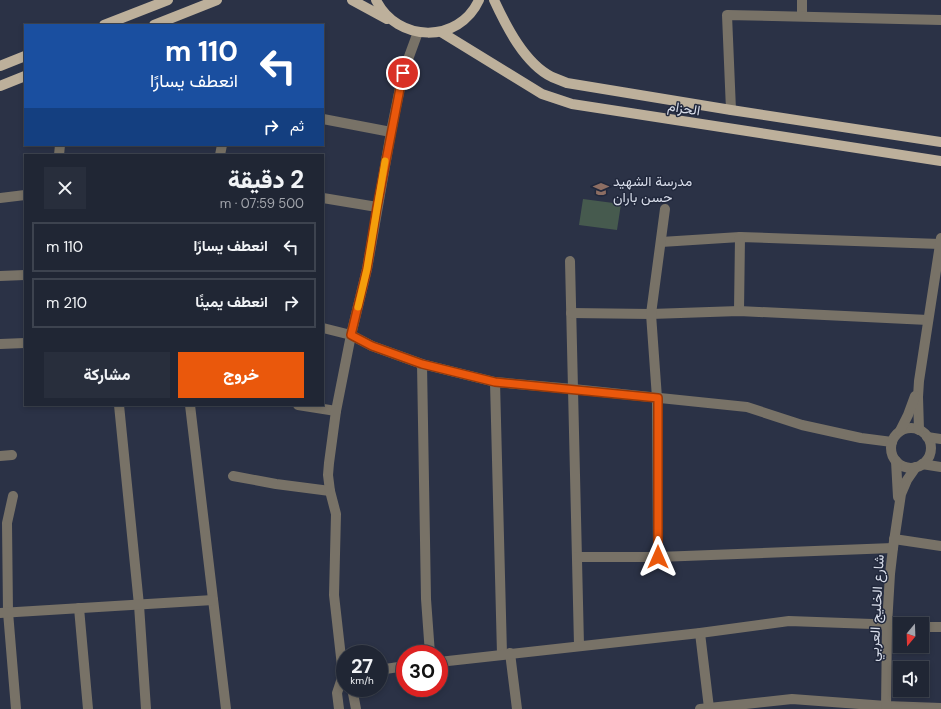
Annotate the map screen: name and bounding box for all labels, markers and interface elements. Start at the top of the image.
text: 110 m [165,33,238,70]
icon: left [252,40,304,92]
pin [386,56,420,90]
icon: arrive [392,62,414,84]
text: انعطف يسارًا [150,69,238,93]
street label: الحزام [666,97,702,119]
icon: right [260,116,282,138]
text: ثم [290,116,304,136]
text: 2 دقيقة [228,164,304,195]
button: close [44,167,86,209]
place label: مدرسة الشهيد حسن باران [613,172,692,206]
school or university icon: مدرسة الشهيد حسن باران [592,180,610,198]
text: 500 m · 07:59 [220,195,304,212]
text: انعطف يسارًا [193,236,268,256]
icon: left [280,236,302,258]
text: 110 m [46,237,83,257]
text: انعطف يمينًا [195,292,268,312]
icon: right [280,292,302,314]
text: 210 m [46,293,87,313]
button: مشاركة [44,352,170,398]
button: خروج [178,352,304,398]
position arrow [637,536,679,578]
street label: شارع الخليج العربي [864,554,891,662]
north arrow [893,617,929,653]
map controls [893,617,929,697]
speed limit sign: 30 [396,645,448,697]
text: 27 [351,653,373,679]
button: sound [893,661,929,697]
text: km/h [350,674,374,687]

